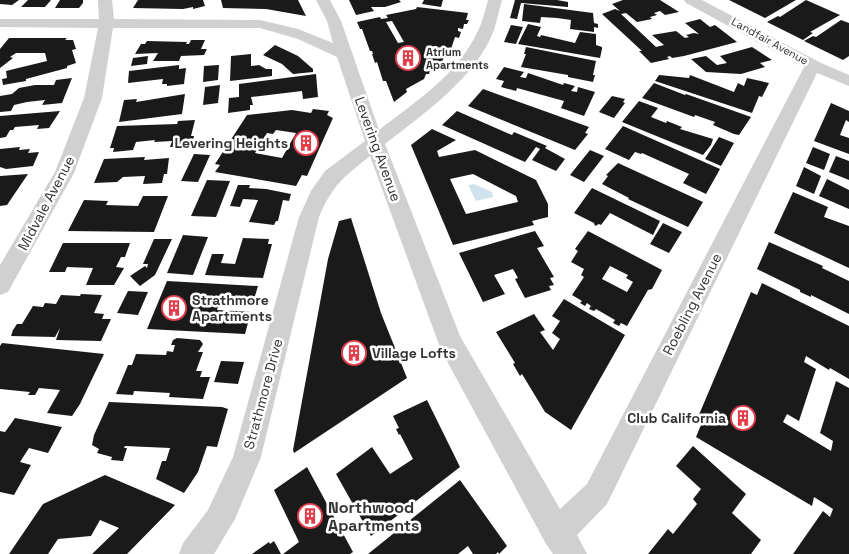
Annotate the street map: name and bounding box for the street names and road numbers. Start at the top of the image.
street label: Landfair Avenue [729,14,811,68]
street label: Levering Avenue [351,94,405,204]
street label: Midvale Avenue [14,153,78,253]
street label: Roebling Avenue [659,250,725,358]
street label: Strathmore Drive [240,337,286,451]

